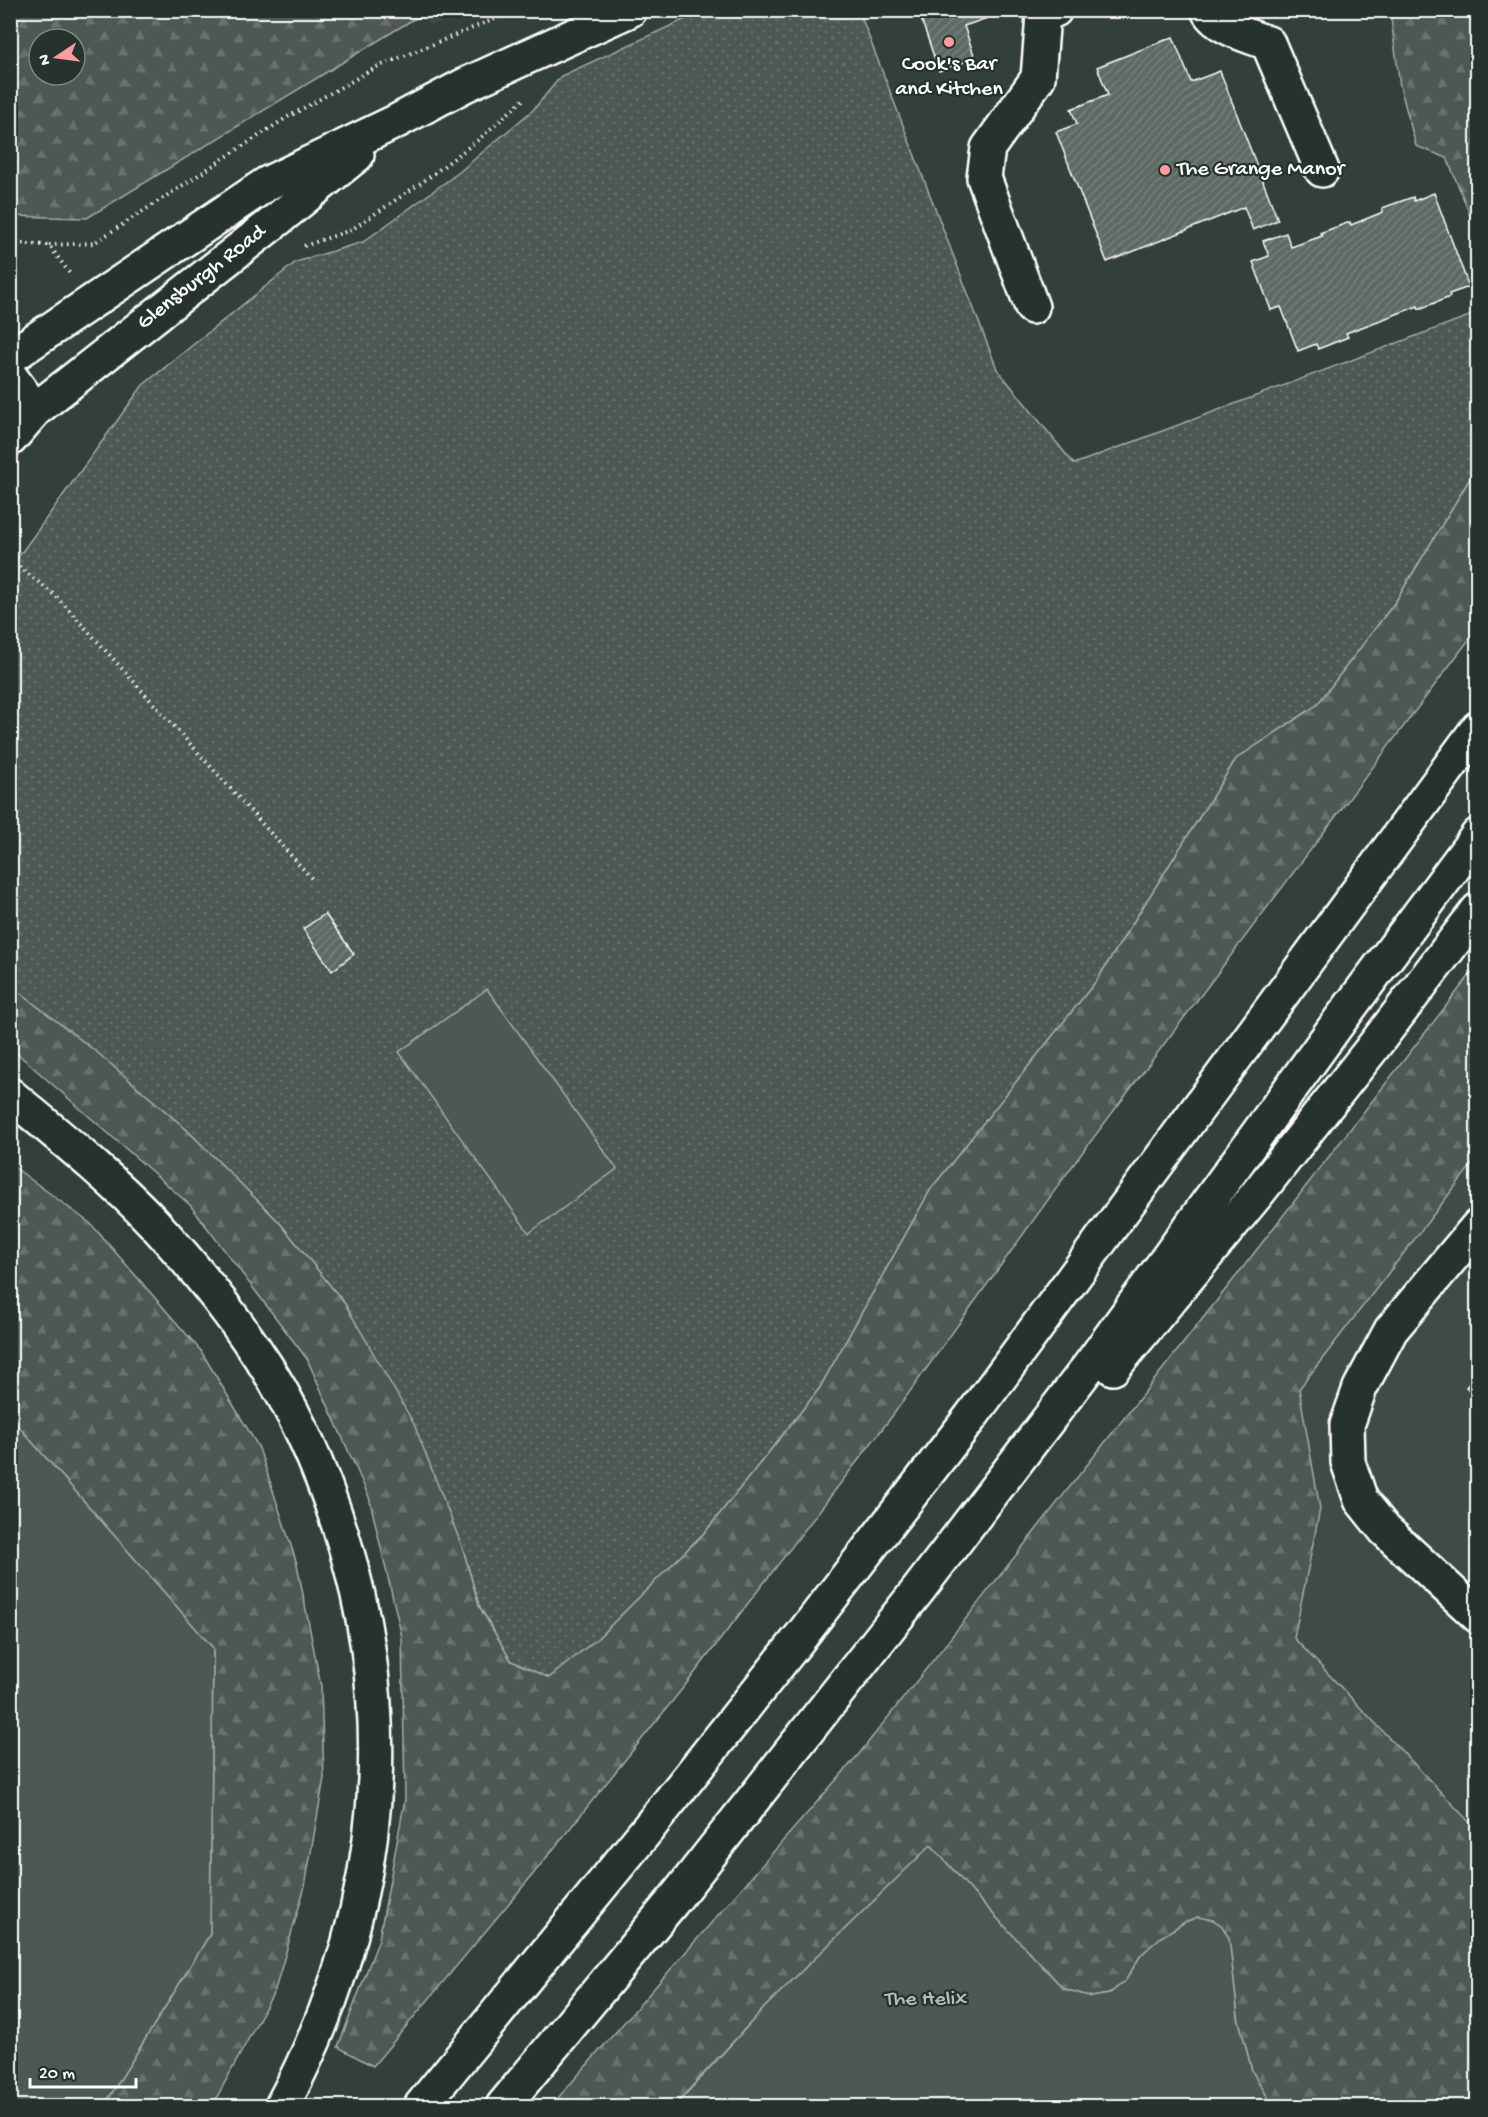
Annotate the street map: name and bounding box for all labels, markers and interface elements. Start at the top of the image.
north arrow [27,27,87,87]
marker: Cook's Bar and Kitchen [942,35,956,49]
text: N [35,52,56,67]
place label: Cook's Bar and Kitchen [895,52,1003,103]
place label: The Grange Manor [1175,157,1347,183]
marker: The Grange Manor [1158,163,1172,177]
street label: Glensburgh Road [133,218,273,336]
park label: The Helix [883,1987,967,2013]
scale bar [30,2051,136,2089]
text: 20 m [39,2064,75,2085]

